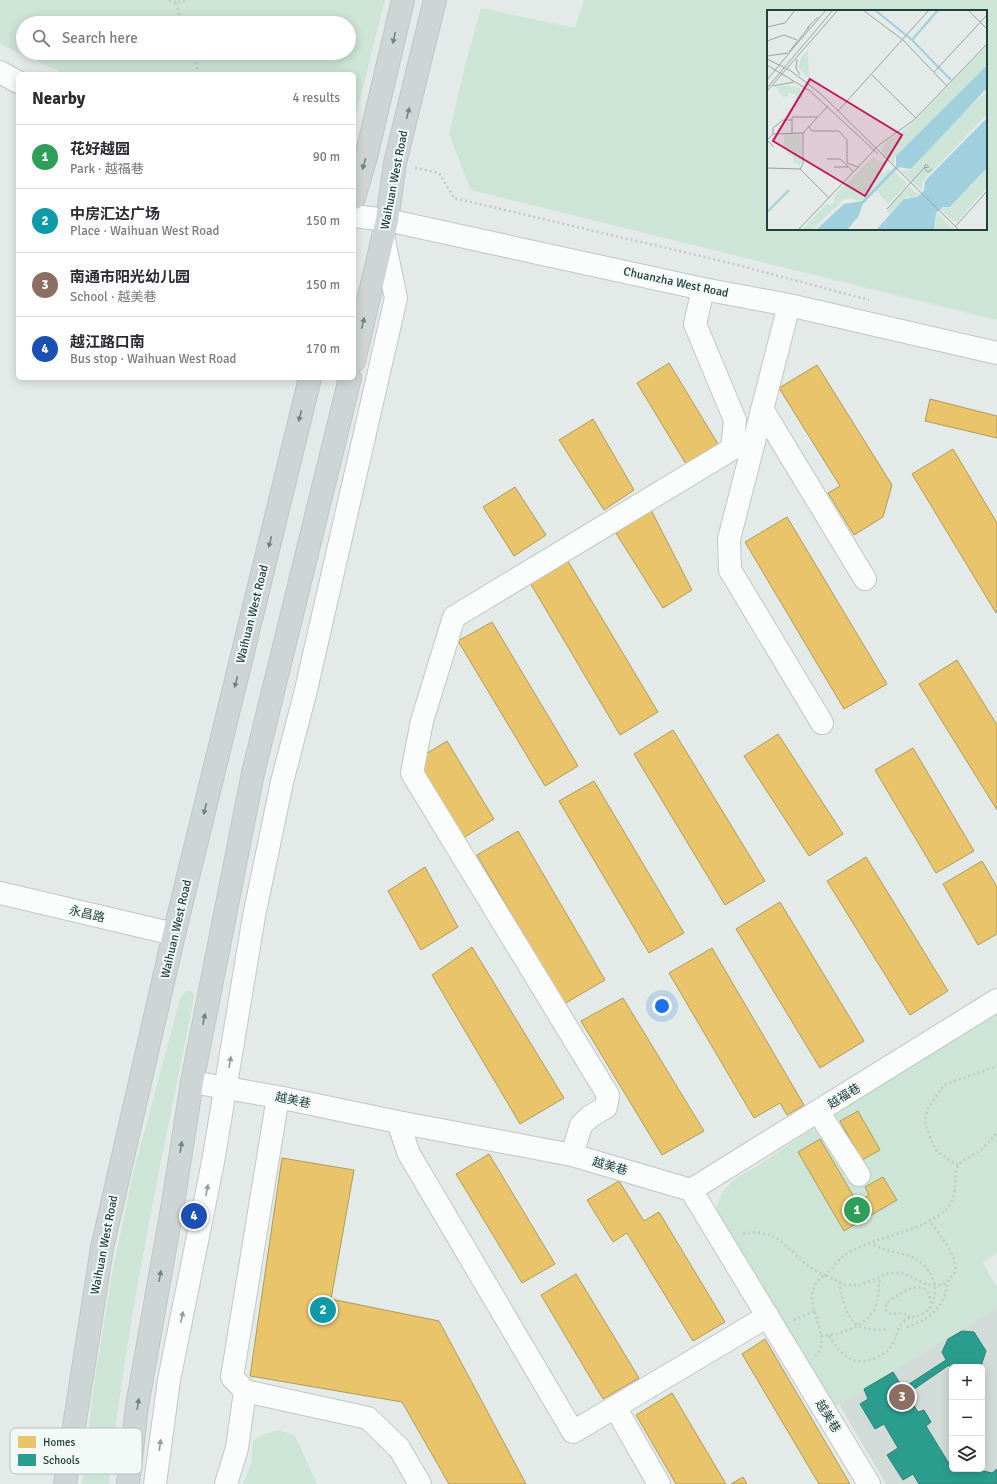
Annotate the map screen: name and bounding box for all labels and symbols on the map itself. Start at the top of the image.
inset map [767,10,987,230]
one-way arrow [391,32,397,44]
one-way arrow [405,107,411,119]
street label: Waihuan West Road [377,129,411,231]
one-way arrow [361,159,367,171]
street label: Chuanzha West Road [622,264,730,301]
one-way arrow [361,317,367,329]
one-way arrow [297,410,303,422]
one-way arrow [266,536,272,548]
street label: Waihuan West Road [233,563,272,665]
one-way arrow [232,676,238,688]
one-way arrow [202,803,208,815]
street label: Waihuan West Road [158,878,195,980]
street label: 永昌路 [68,903,106,926]
your location [652,996,672,1016]
one-way arrow [201,1013,207,1025]
one-way arrow [227,1056,233,1068]
street label: 越福巷 [825,1081,864,1112]
street label: 越美巷 [274,1089,312,1112]
one-way arrow [178,1141,184,1153]
street label: 越美巷 [590,1154,629,1179]
one-way arrow [204,1184,210,1196]
street label: Waihuan West Road [87,1194,121,1296]
pin: 1 [844,1195,870,1225]
pin: 4 [181,1201,207,1231]
one-way arrow [157,1269,163,1282]
pin: 2 [310,1295,336,1325]
one-way arrow [179,1311,185,1323]
pin: 3 [889,1382,915,1412]
one-way arrow [135,1397,141,1410]
street label: 越美巷 [812,1397,843,1436]
legend [10,1428,142,1474]
text: Homes [43,1436,75,1449]
one-way arrow [157,1439,163,1451]
text: Schools [43,1454,80,1467]

